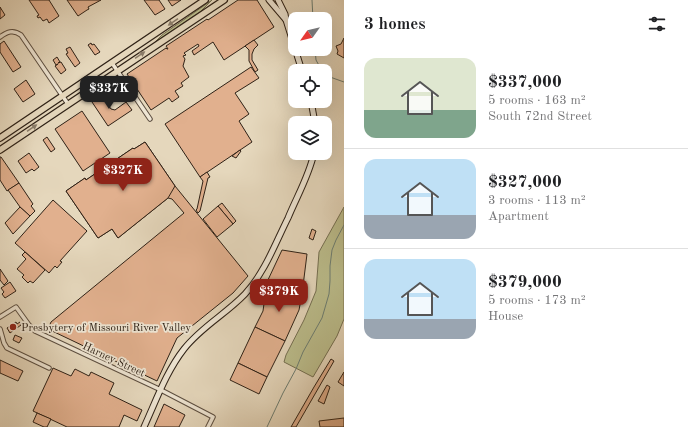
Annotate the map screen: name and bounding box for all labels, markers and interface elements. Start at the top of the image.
north arrow [288,12,332,56]
map controls [288,12,332,160]
icon: filters [646,13,668,35]
text: 3 homes [364,16,426,33]
one-way arrow [168,18,178,26]
one-way arrow [135,52,146,59]
button: locate [288,64,332,108]
icon: home [396,74,444,122]
text: $337,000 [488,74,562,91]
pin: $337K [81,76,137,110]
text: $337K [89,82,129,95]
text: 5 rooms · 163 m² [488,94,586,107]
text: South 72nd Street [488,110,592,123]
button: layers [288,116,332,160]
one-way arrow [27,124,38,132]
pin: $327K [95,158,151,192]
text: $327K [103,164,143,177]
text: $327,000 [488,174,562,191]
icon: home [396,175,444,223]
text: 3 rooms · 113 m² [488,194,586,207]
text: Apartment [488,210,549,223]
text: $379,000 [488,274,562,291]
icon: home [396,275,444,323]
pin: $379K [251,279,307,313]
text: $379K [259,285,299,298]
text: 5 rooms · 173 m² [488,294,586,307]
text: House [488,310,523,323]
marker: Presbytery of Missouri River Valley [8,322,18,332]
place label: Presbytery of Missouri River Valley [21,323,191,334]
street label: Harney Street [80,341,146,380]

